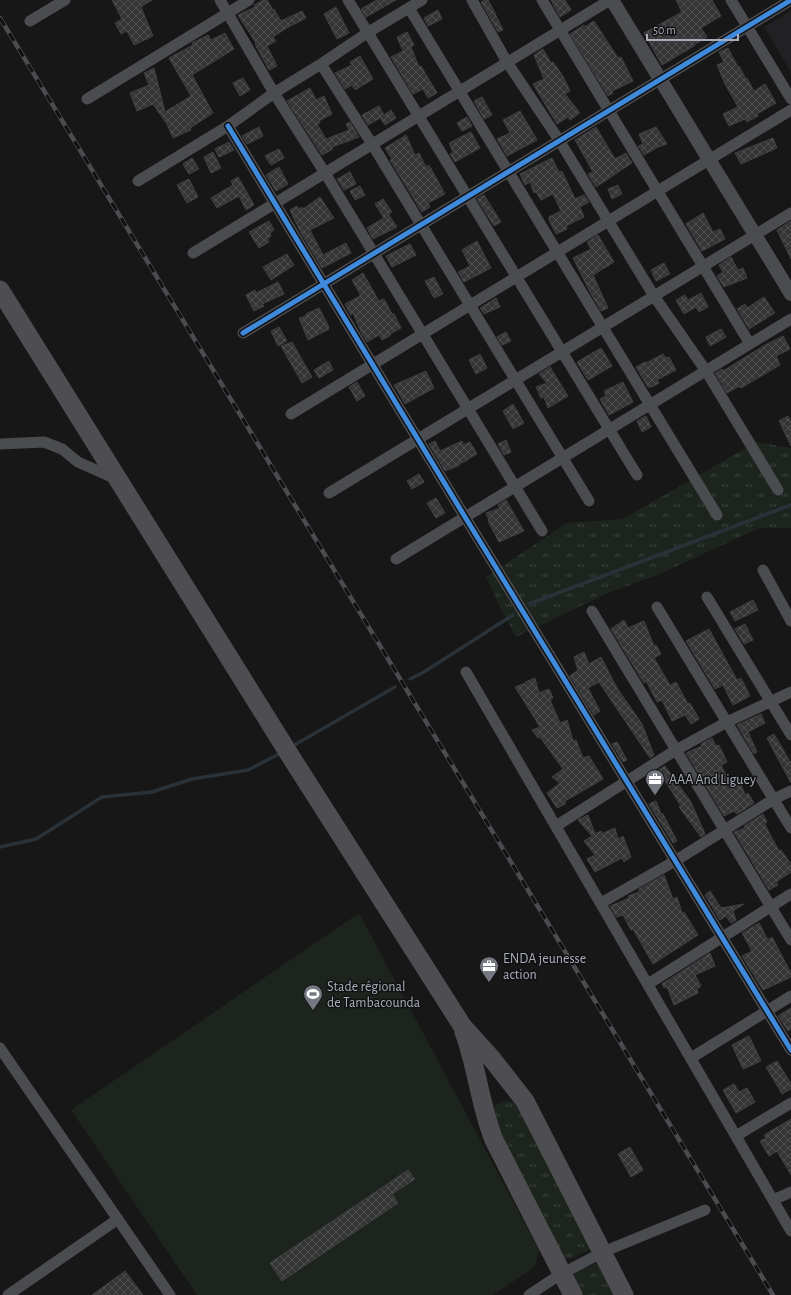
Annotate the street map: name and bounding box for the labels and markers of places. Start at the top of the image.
office icon: AAA And Liguey [644,768,666,796]
place label: AAA And Liguey [669,773,756,787]
place label: ENDA jeunesse action [503,952,586,982]
office icon: ENDA jeunesse action [478,955,500,983]
place label: Stade régional de Tambacounda [327,980,421,1010]
sports icon: Stade régional de Tambacounda [302,983,324,1011]

